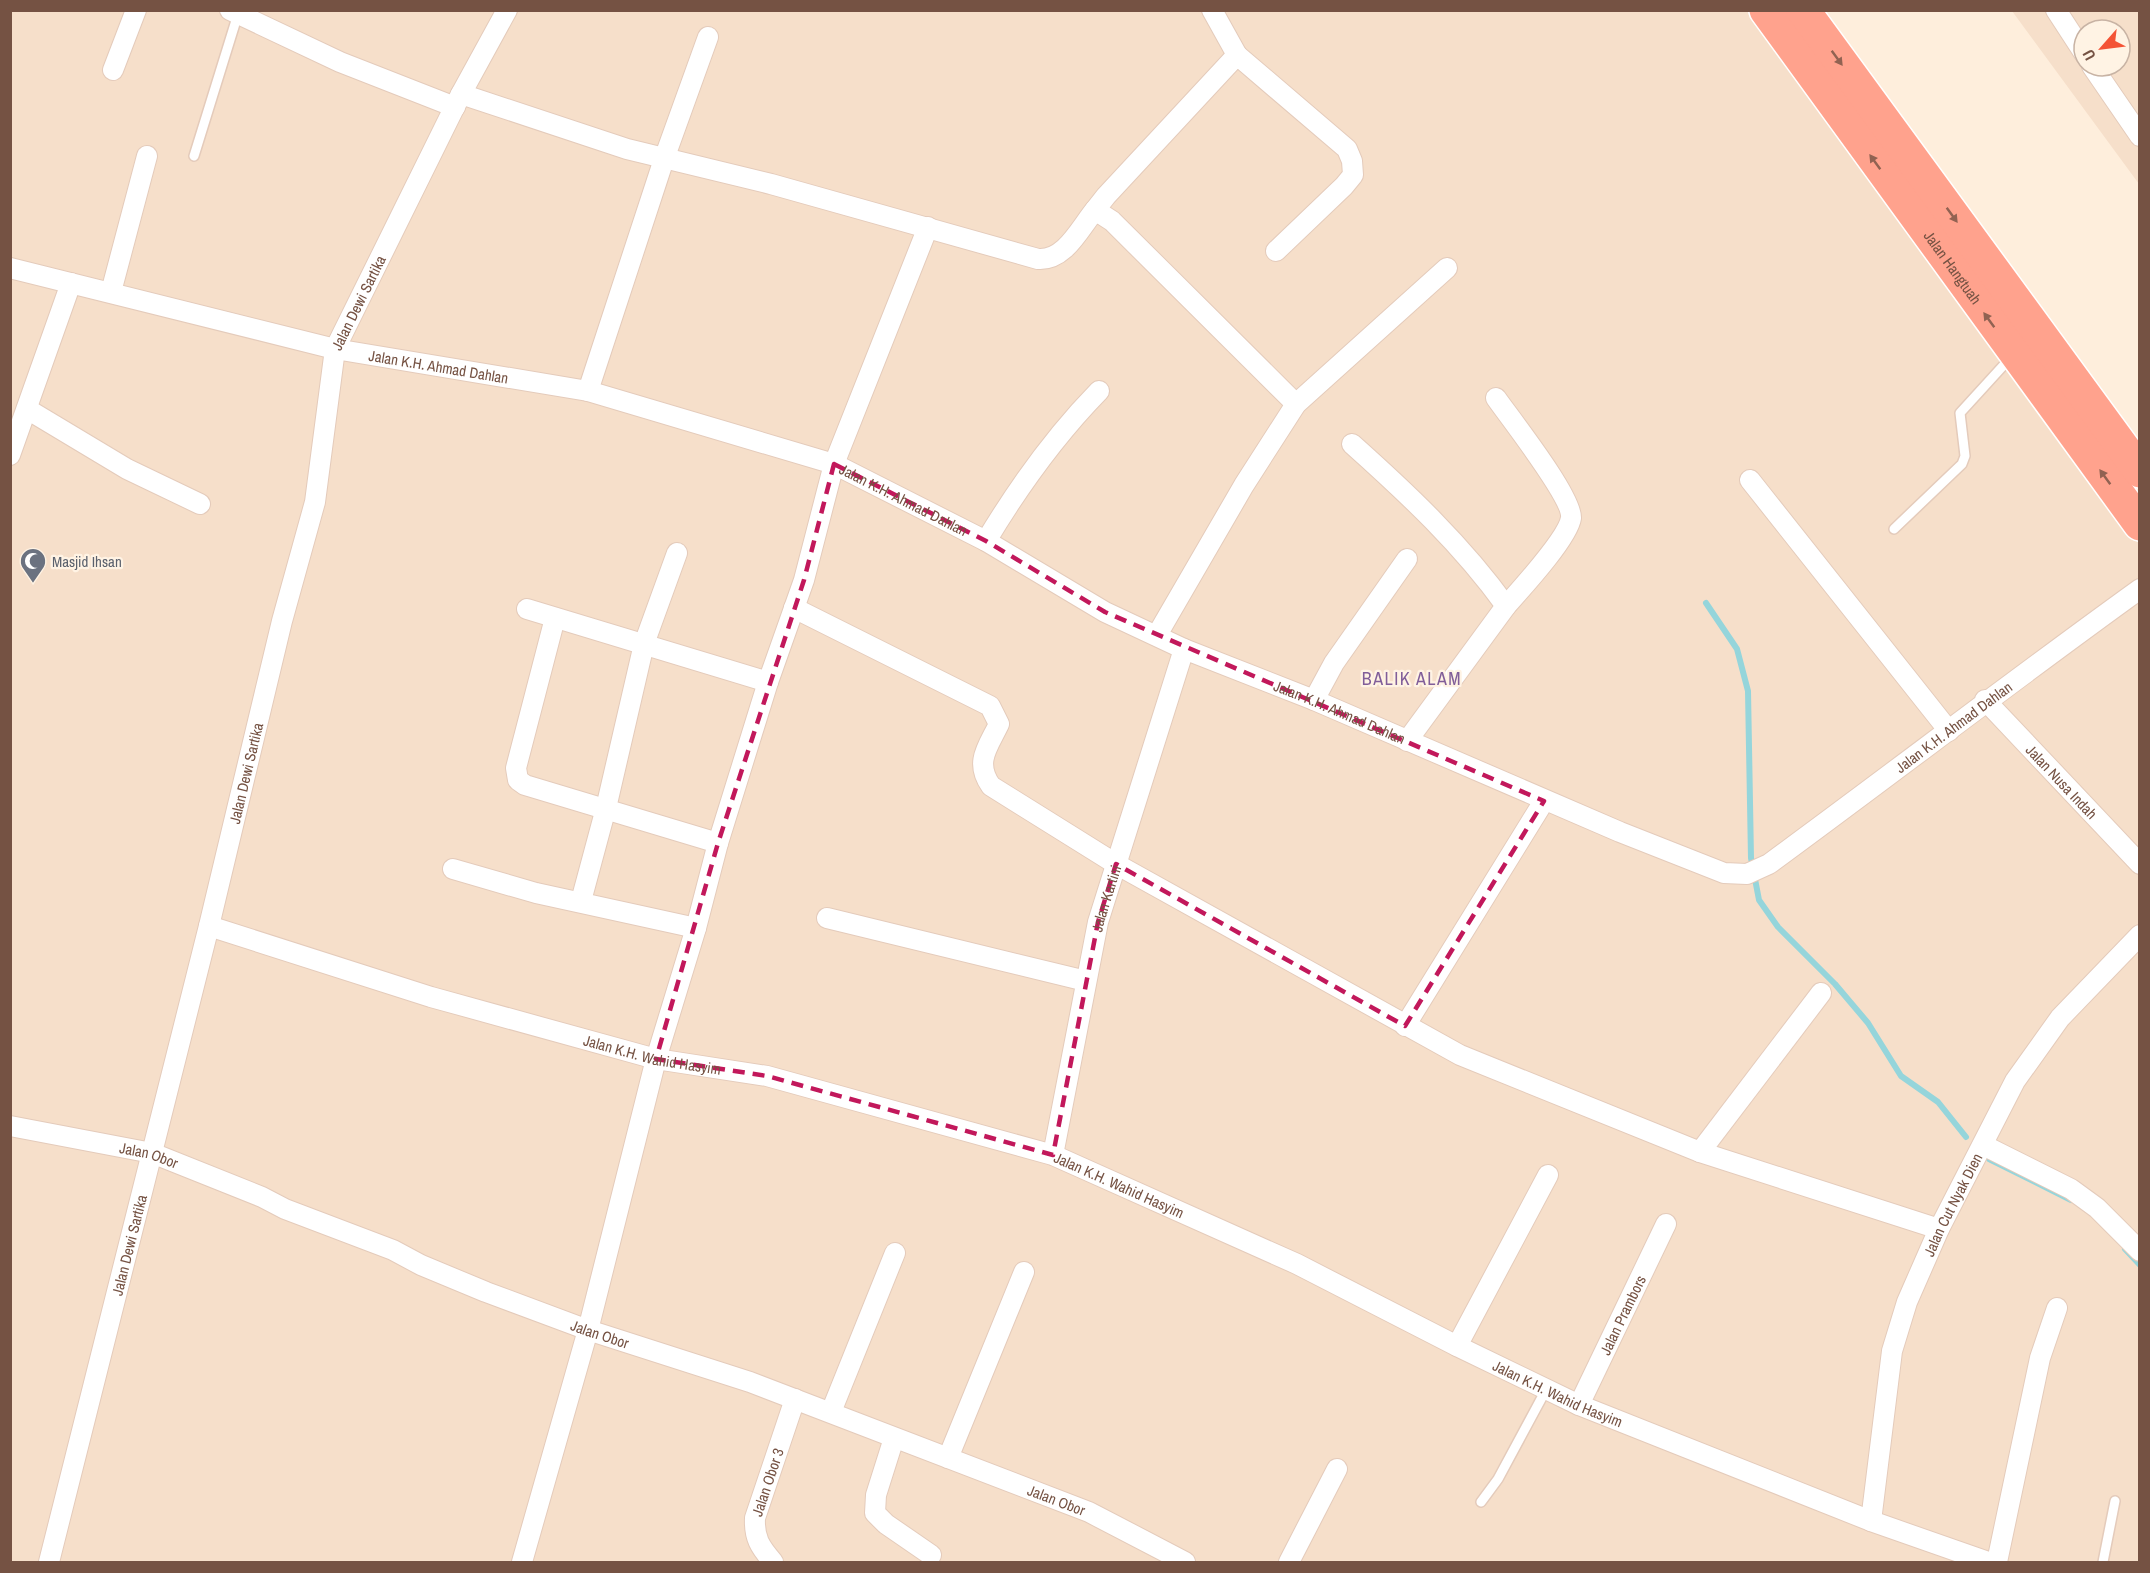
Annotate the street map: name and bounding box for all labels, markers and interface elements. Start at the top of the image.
north arrow [2072,18,2132,78]
text: U [2077,46,2101,64]
one-way arrow [1831,50,1843,65]
one-way arrow [1869,154,1881,170]
one-way arrow [1946,208,1958,223]
street label: Jalan Hangtuah [1919,226,1987,308]
street label: Jalan Dewi Sartika [326,251,390,354]
one-way arrow [1983,312,1995,328]
street label: Jalan K.H. Ahmad Dahlan [367,344,510,388]
street label: Jalan K.H. Ahmad Dahlan [836,458,971,540]
one-way arrow [2099,469,2111,485]
mosque icon: Masjid Ihsan [18,546,48,584]
place label: Masjid Ihsan [52,551,122,572]
district label: BALIK ALAM [1362,666,1462,691]
street label: Jalan K.H. Ahmad Dahlan [1271,675,1409,749]
street label: Jalan K.H. Ahmad Dahlan [1891,676,2016,777]
street label: Jalan Dewi Sartika [223,720,268,826]
street label: Jalan Nusa Indah [2021,739,2102,823]
street label: Jalan Kartini [1086,862,1126,934]
street label: Jalan K.H. Wahid Hasyim [581,1029,723,1079]
street label: Jalan Obor [118,1137,181,1173]
street label: Jalan K.H. Wahid Hasyim [1051,1146,1188,1223]
street label: Jalan Cut Nyak Dien [1918,1149,1987,1259]
street label: Jalan Dewi Sartika [106,1192,152,1298]
street label: Jalan Prambors [1594,1271,1650,1358]
street label: Jalan Obor [568,1314,632,1353]
street label: Jalan K.H. Wahid Hasyim [1490,1355,1626,1432]
street label: Jalan Obor 3 [746,1445,788,1519]
street label: Jalan Obor [1025,1479,1088,1520]

